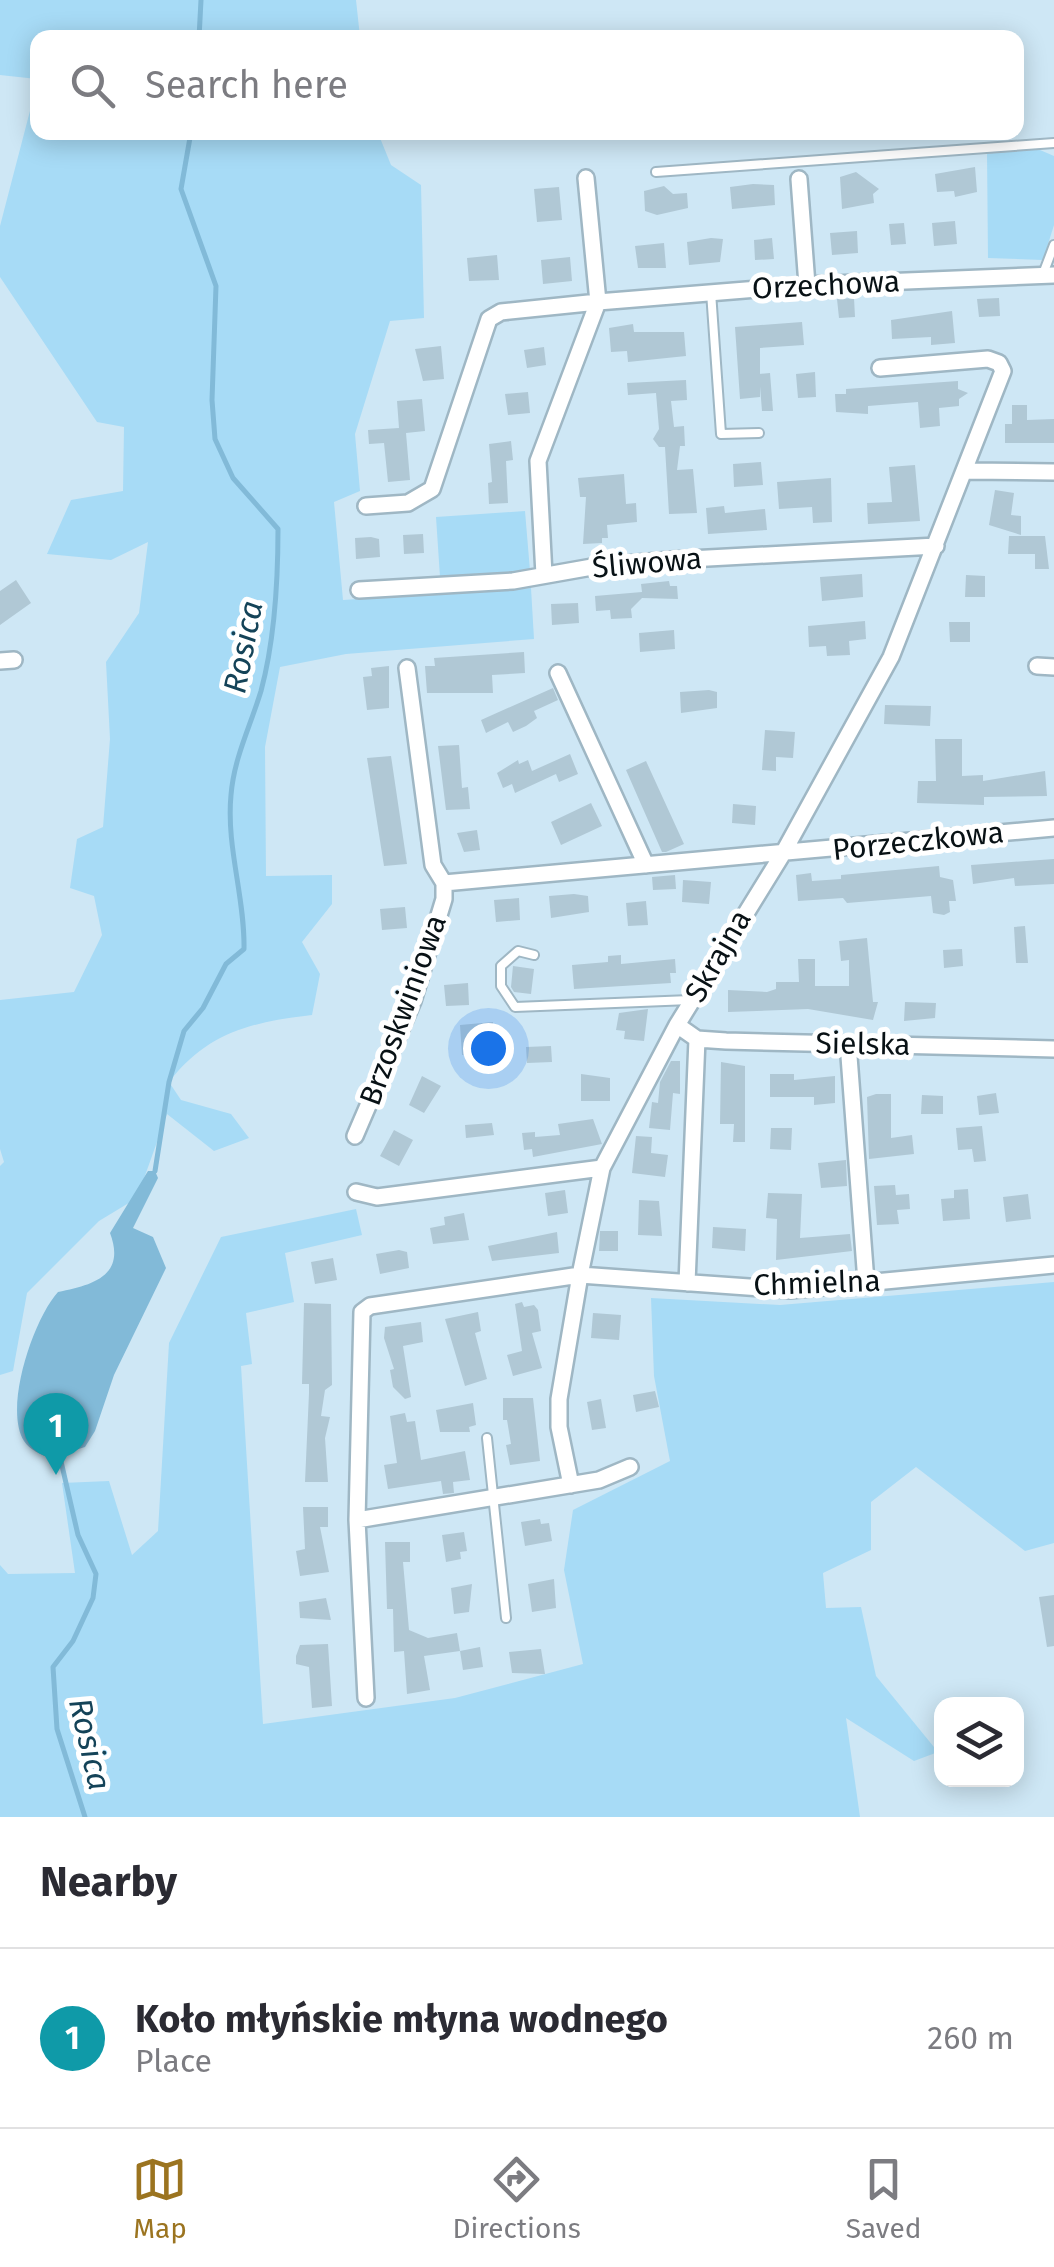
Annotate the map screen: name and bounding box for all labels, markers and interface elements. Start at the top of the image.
search box [30,30,1024,140]
icon: search [65,58,120,113]
text: Search here [145,62,348,108]
street label: Orzechowa [751,263,901,307]
street label: Śliwowa [591,540,703,586]
water label: Rosica [215,597,271,697]
street label: Porzeczkowa [831,814,1005,868]
street label: Skrajna [677,903,759,1009]
street label: Brzoskwiniowa [352,910,454,1110]
your location [463,1023,514,1074]
street label: Sielska [815,1025,911,1063]
street label: Chmielna [753,1263,881,1303]
pin: 1 [23,1392,88,1475]
water label: Rosica [61,1694,119,1794]
map controls [934,1697,1024,1787]
button: layers [934,1697,1024,1787]
text: Nearby [40,1857,177,1907]
text: Koło młyńskie młyna wodnego [135,1996,668,2042]
text: 1 [65,2019,80,2057]
text: 260 m [927,2019,1014,2057]
text: Place [135,2042,212,2080]
tab: Map [132,2152,187,2245]
tab: Directions [452,2152,581,2245]
tab: Saved [846,2152,922,2245]

